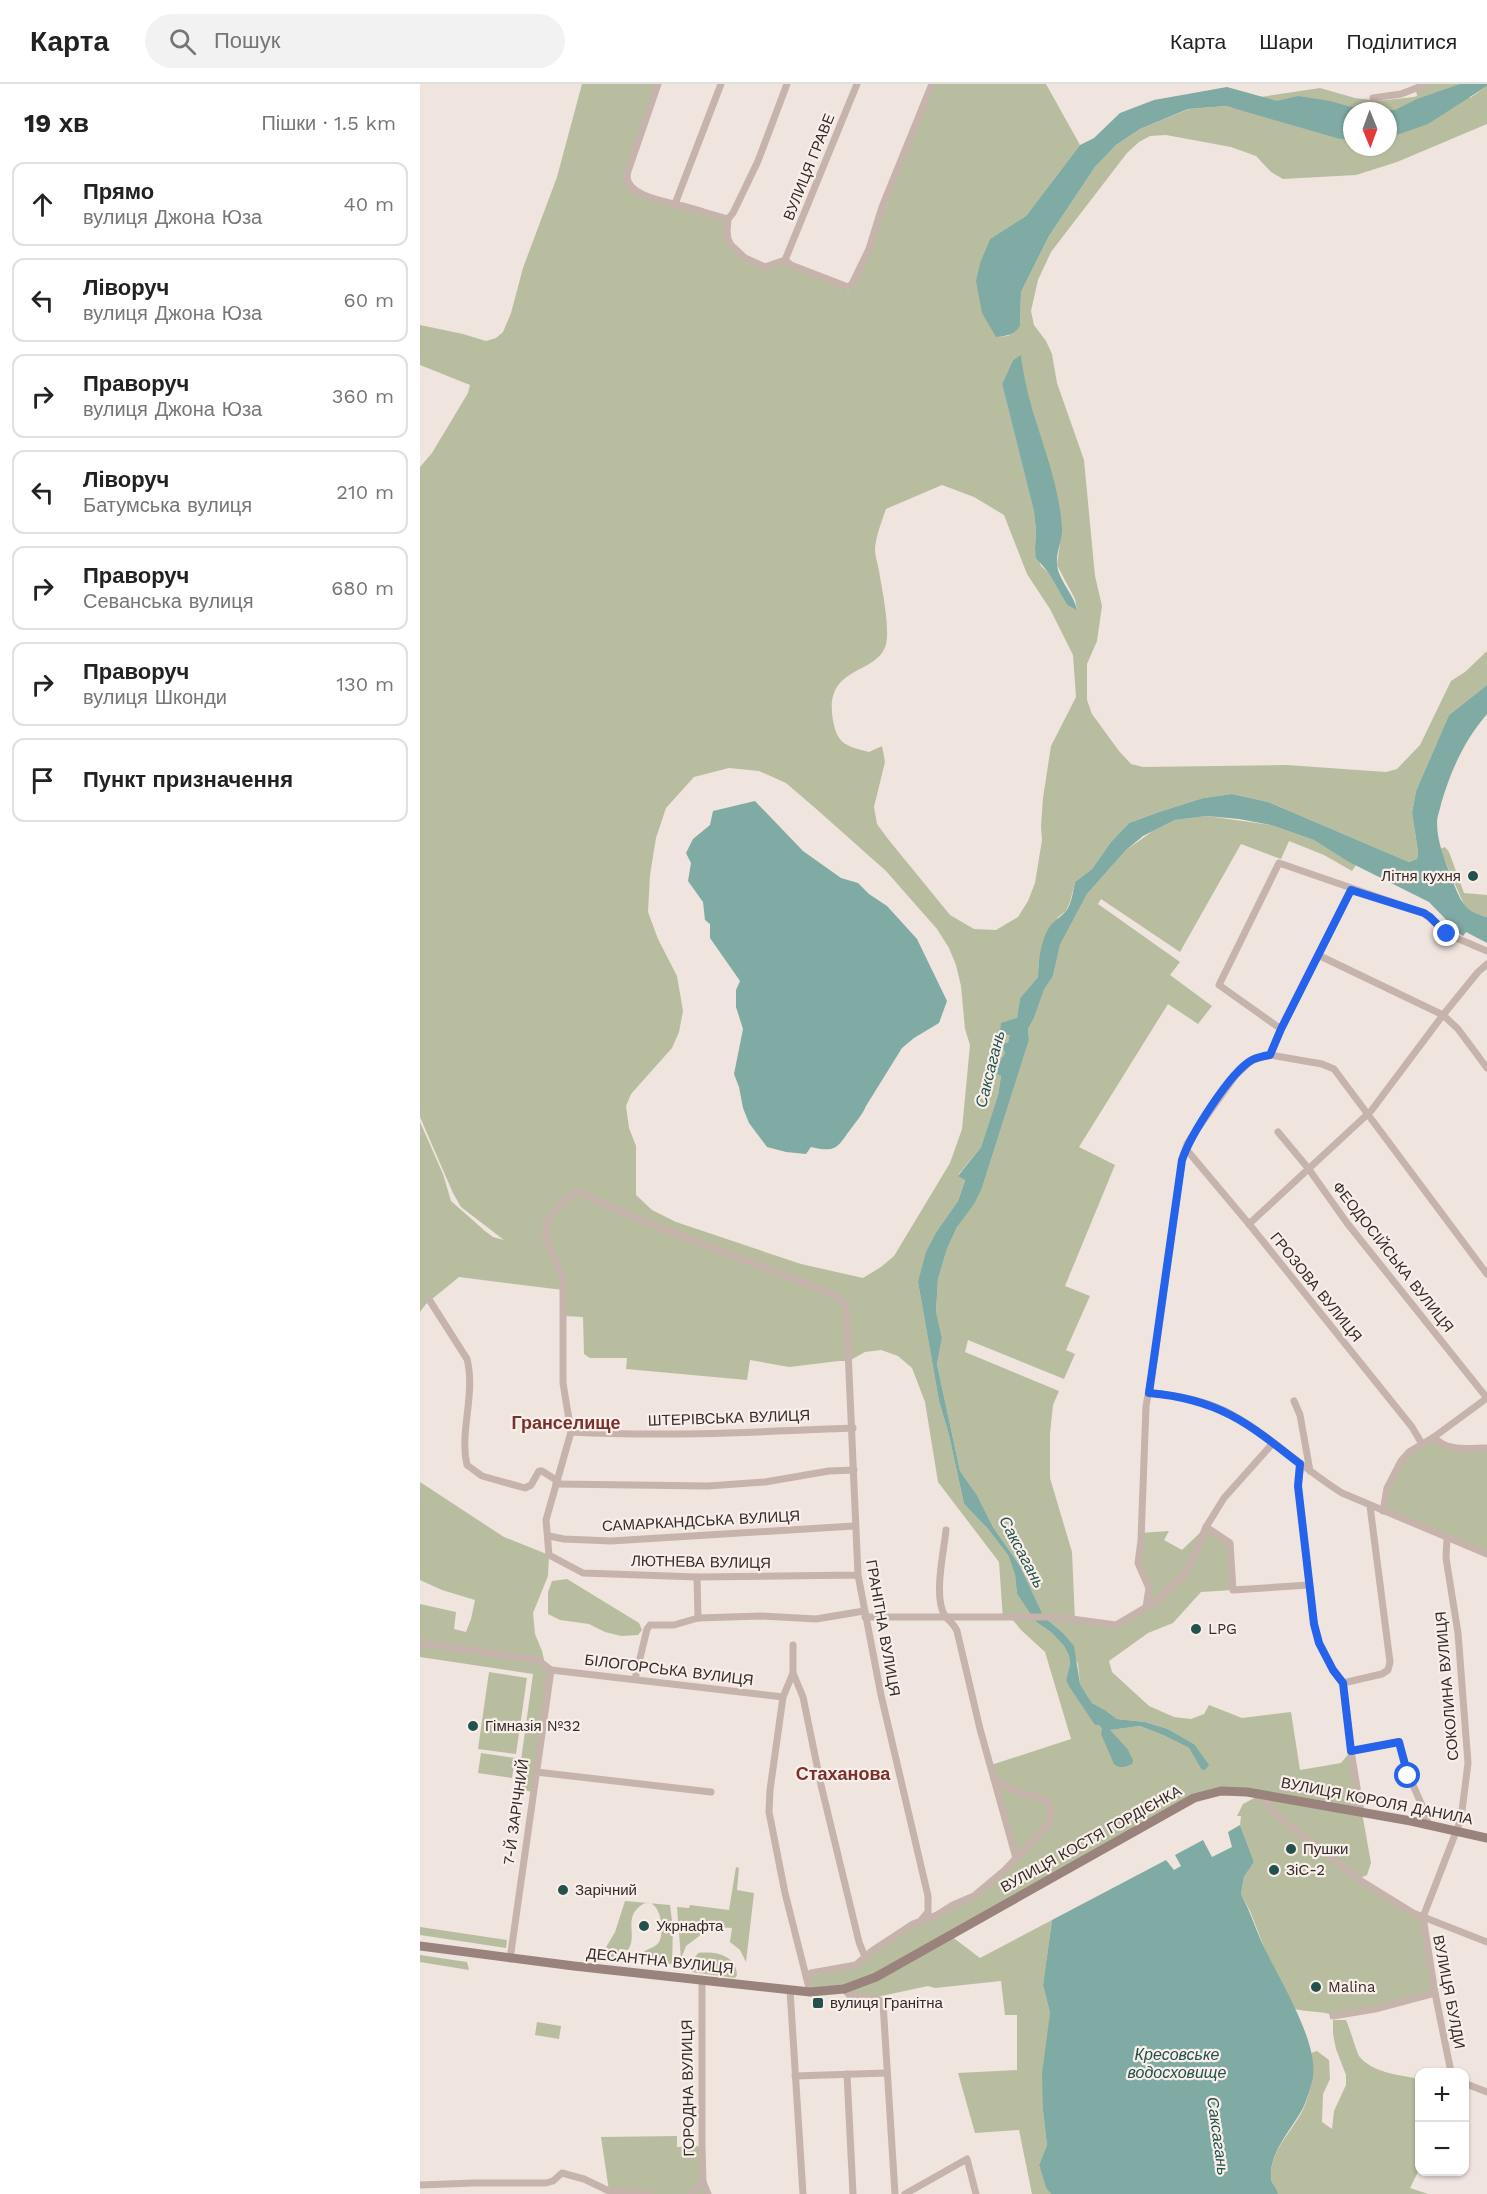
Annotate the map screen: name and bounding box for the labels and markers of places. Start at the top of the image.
place label: Літня кухня [1381,867,1461,885]
marker: Літня кухня [1466,869,1480,883]
place label: LPG [1208,1620,1237,1638]
marker: LPG [1189,1622,1203,1636]
place label: Гімназія №32 [485,1717,581,1735]
marker: Гімназія №32 [466,1719,480,1733]
place label: Пушки [1303,1840,1348,1858]
marker: Пушки [1284,1842,1298,1856]
place label: ЗіС-2 [1286,1861,1325,1879]
marker: ЗіС-2 [1267,1863,1281,1877]
place label: Зарічний [575,1881,637,1899]
marker: Зарічний [556,1883,570,1897]
place label: Укрнафта [656,1917,724,1935]
marker: Укрнафта [637,1919,651,1933]
place label: Malina [1328,1978,1376,1996]
marker: Malina [1309,1980,1323,1994]
place label: вулиця Гранітна [830,1994,944,2012]
marker: вулиця Гранітна [811,1996,825,2010]

